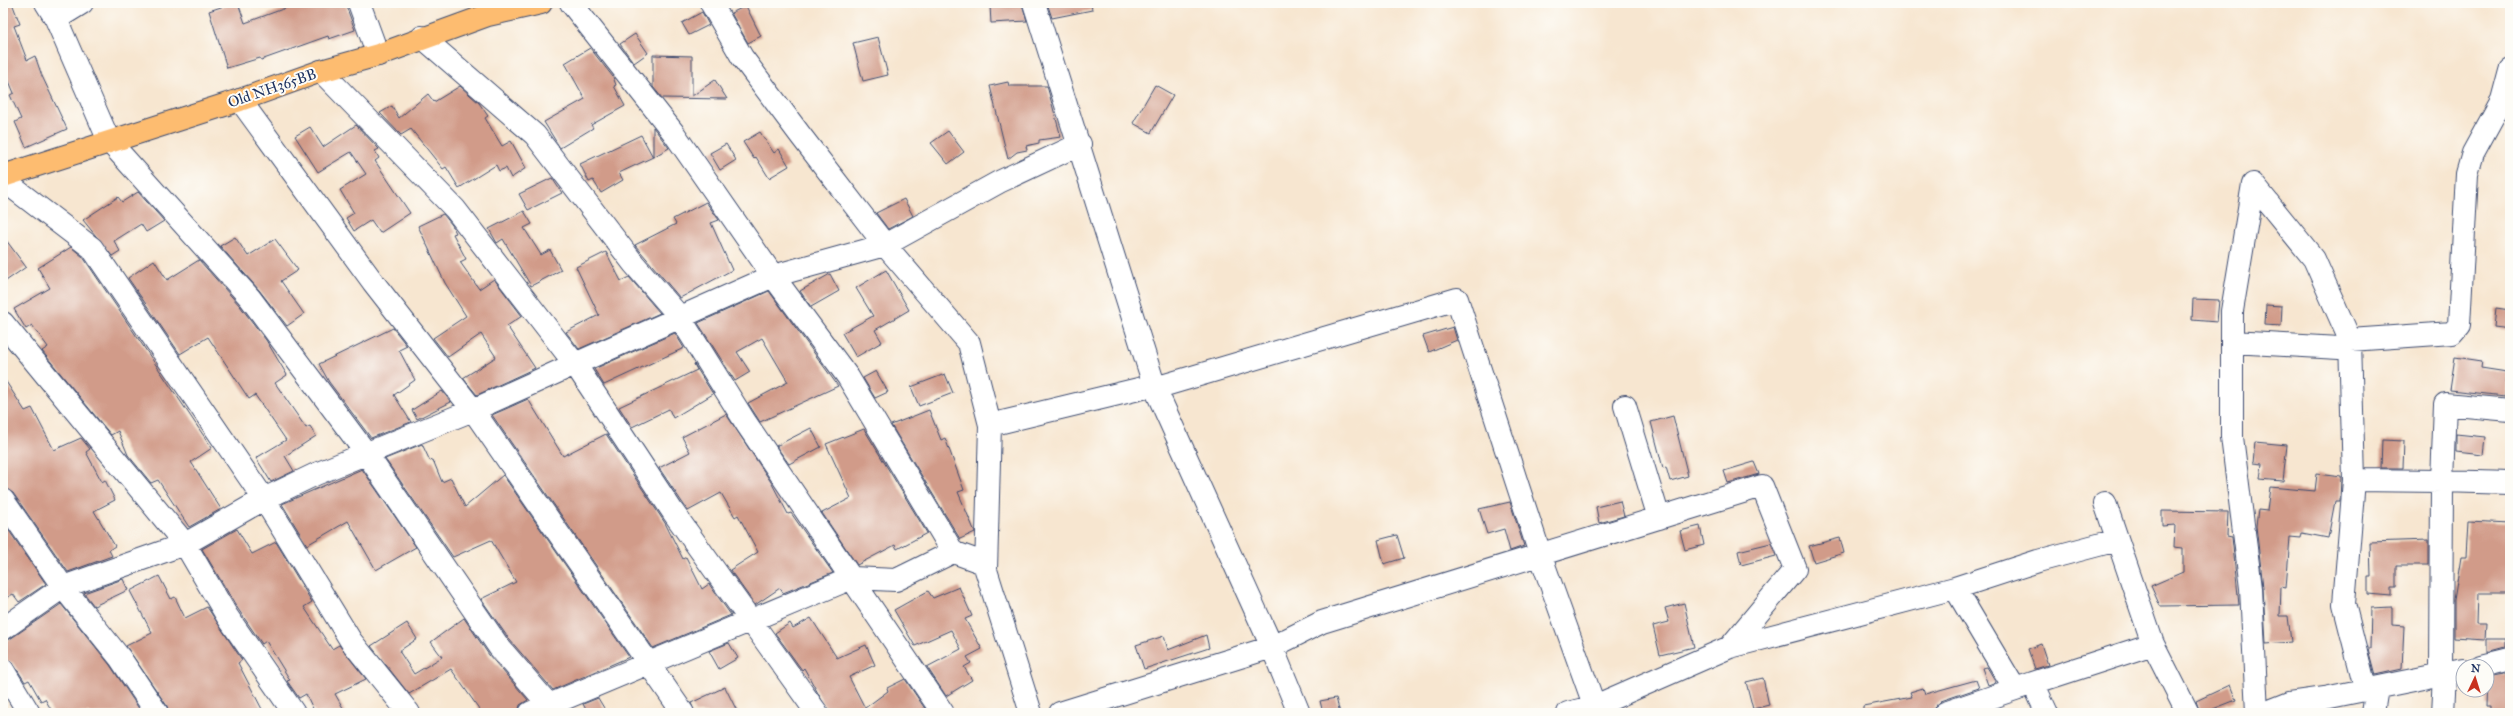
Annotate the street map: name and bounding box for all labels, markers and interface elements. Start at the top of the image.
street label: Old NH365BB [225,64,319,112]
north arrow [2455,658,2495,698]
text: N [2471,662,2481,675]

